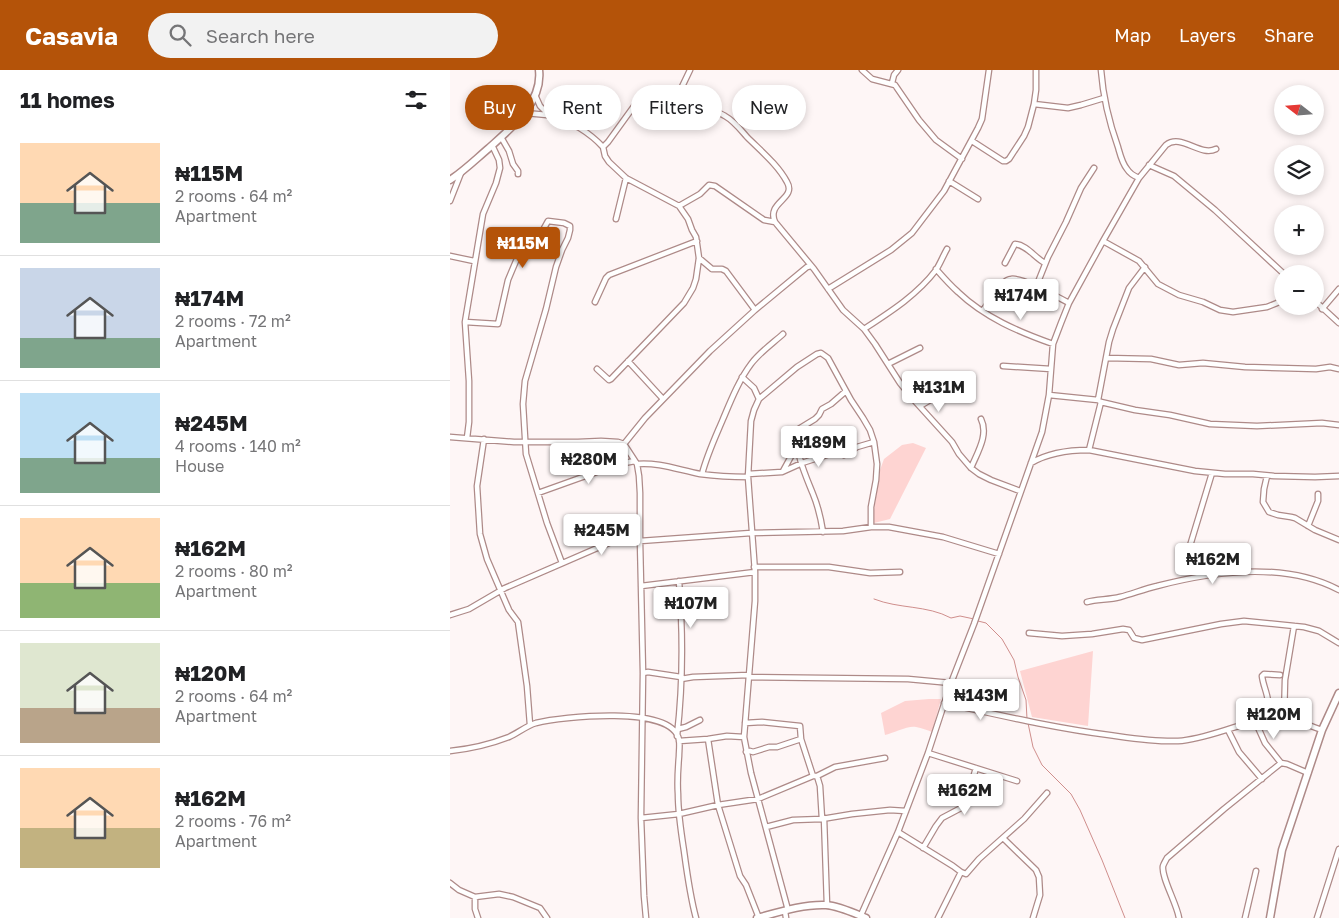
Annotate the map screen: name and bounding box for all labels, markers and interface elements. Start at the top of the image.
search box [148,13,498,58]
text: Casavia [25,21,118,50]
icon: search [166,21,194,49]
text: Search here [206,24,315,47]
text: Map [1114,24,1151,46]
text: Layers [1179,24,1236,46]
text: Share [1264,24,1314,46]
chip: Buy [465,85,534,130]
chip: Rent [544,85,621,130]
chip: Filters [631,85,722,130]
chip: New [732,85,806,130]
north arrow [1274,85,1324,135]
map controls [1274,85,1324,315]
icon: filters [402,86,430,114]
text: 11 homes [20,87,115,113]
button: layers [1274,145,1324,195]
text: ₦115M [175,160,243,186]
icon: home [60,163,120,223]
text: 2 rooms · 64 m² [175,186,292,206]
button: + [1274,205,1324,255]
text: Apartment [175,206,257,226]
pin: ₦115M [488,226,558,269]
text: ₦115M [497,233,549,253]
button: − [1274,265,1324,315]
pin: ₦174M [986,278,1056,321]
text: ₦174M [175,285,244,311]
text: ₦174M [995,285,1047,305]
icon: home [60,288,120,348]
text: 2 rooms · 72 m² [175,311,291,331]
text: Apartment [175,331,257,351]
pin: ₦131M [904,370,974,413]
text: ₦131M [913,377,965,397]
text: ₦245M [175,410,248,436]
icon: home [60,413,120,473]
pin: ₦189M [784,426,854,468]
text: ₦189M [792,432,846,452]
text: 4 rooms · 140 m² [175,436,301,456]
pin: ₦280M [554,442,624,485]
text: ₦280M [561,449,617,469]
text: House [175,456,224,476]
pin: ₦245M [567,514,637,556]
text: ₦245M [574,520,630,540]
text: ₦162M [175,535,246,561]
icon: home [60,538,120,598]
pin: ₦162M [1178,542,1248,585]
text: ₦162M [1186,549,1240,569]
text: 2 rooms · 80 m² [175,561,293,581]
text: Apartment [175,581,257,601]
pin: ₦107M [656,586,726,629]
text: ₦107M [664,593,718,613]
text: ₦120M [175,660,246,686]
icon: home [60,663,120,723]
pin: ₦143M [946,678,1016,721]
text: ₦143M [954,685,1008,705]
text: 2 rooms · 64 m² [175,686,292,706]
pin: ₦120M [1239,698,1309,740]
text: ₦120M [1247,704,1301,724]
text: Apartment [175,706,257,726]
pin: ₦162M [930,774,1000,816]
text: ₦162M [938,780,992,800]
text: ₦162M [175,785,246,811]
icon: home [60,788,120,848]
text: 2 rooms · 76 m² [175,811,291,831]
text: Apartment [175,831,257,851]

